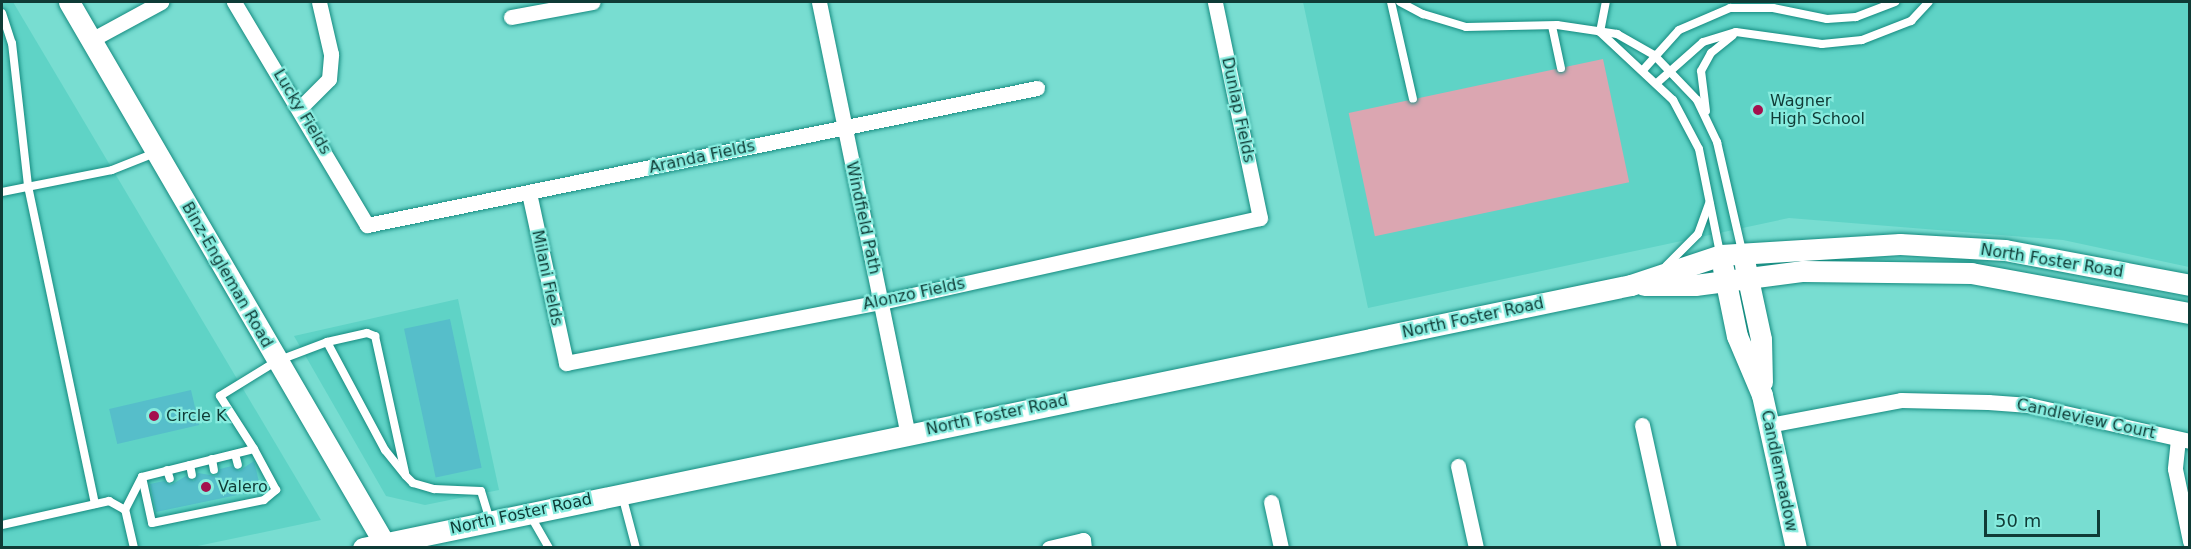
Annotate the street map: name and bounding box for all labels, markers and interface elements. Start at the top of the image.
street label: Dunlap Fields [1217,55,1259,165]
street label: Lucky Fields [269,66,335,158]
place label: Wagner High School [1770,91,1865,129]
marker: Wagner High School [1751,103,1765,117]
street label: Aranda Fields [647,136,757,178]
street label: Windfield Path [842,160,884,276]
street label: Binz-Engleman Road [177,199,277,351]
street label: Milani Fields [527,228,567,328]
street label: North Foster Road [1979,240,2125,282]
street label: Alonzo Fields [861,274,967,314]
street label: North Foster Road [1400,294,1546,342]
street label: North Foster Road [924,391,1070,439]
street label: Candleview Court [2015,395,2157,443]
place label: Circle K [166,406,227,426]
street label: Candlemeadow [1757,408,1801,534]
marker: Circle K [147,409,161,423]
place label: Valero [218,477,268,497]
marker: Valero [199,480,213,494]
street label: North Foster Road [448,490,594,538]
scale bar [1987,498,2102,536]
text: 50 m [1995,510,2041,531]

